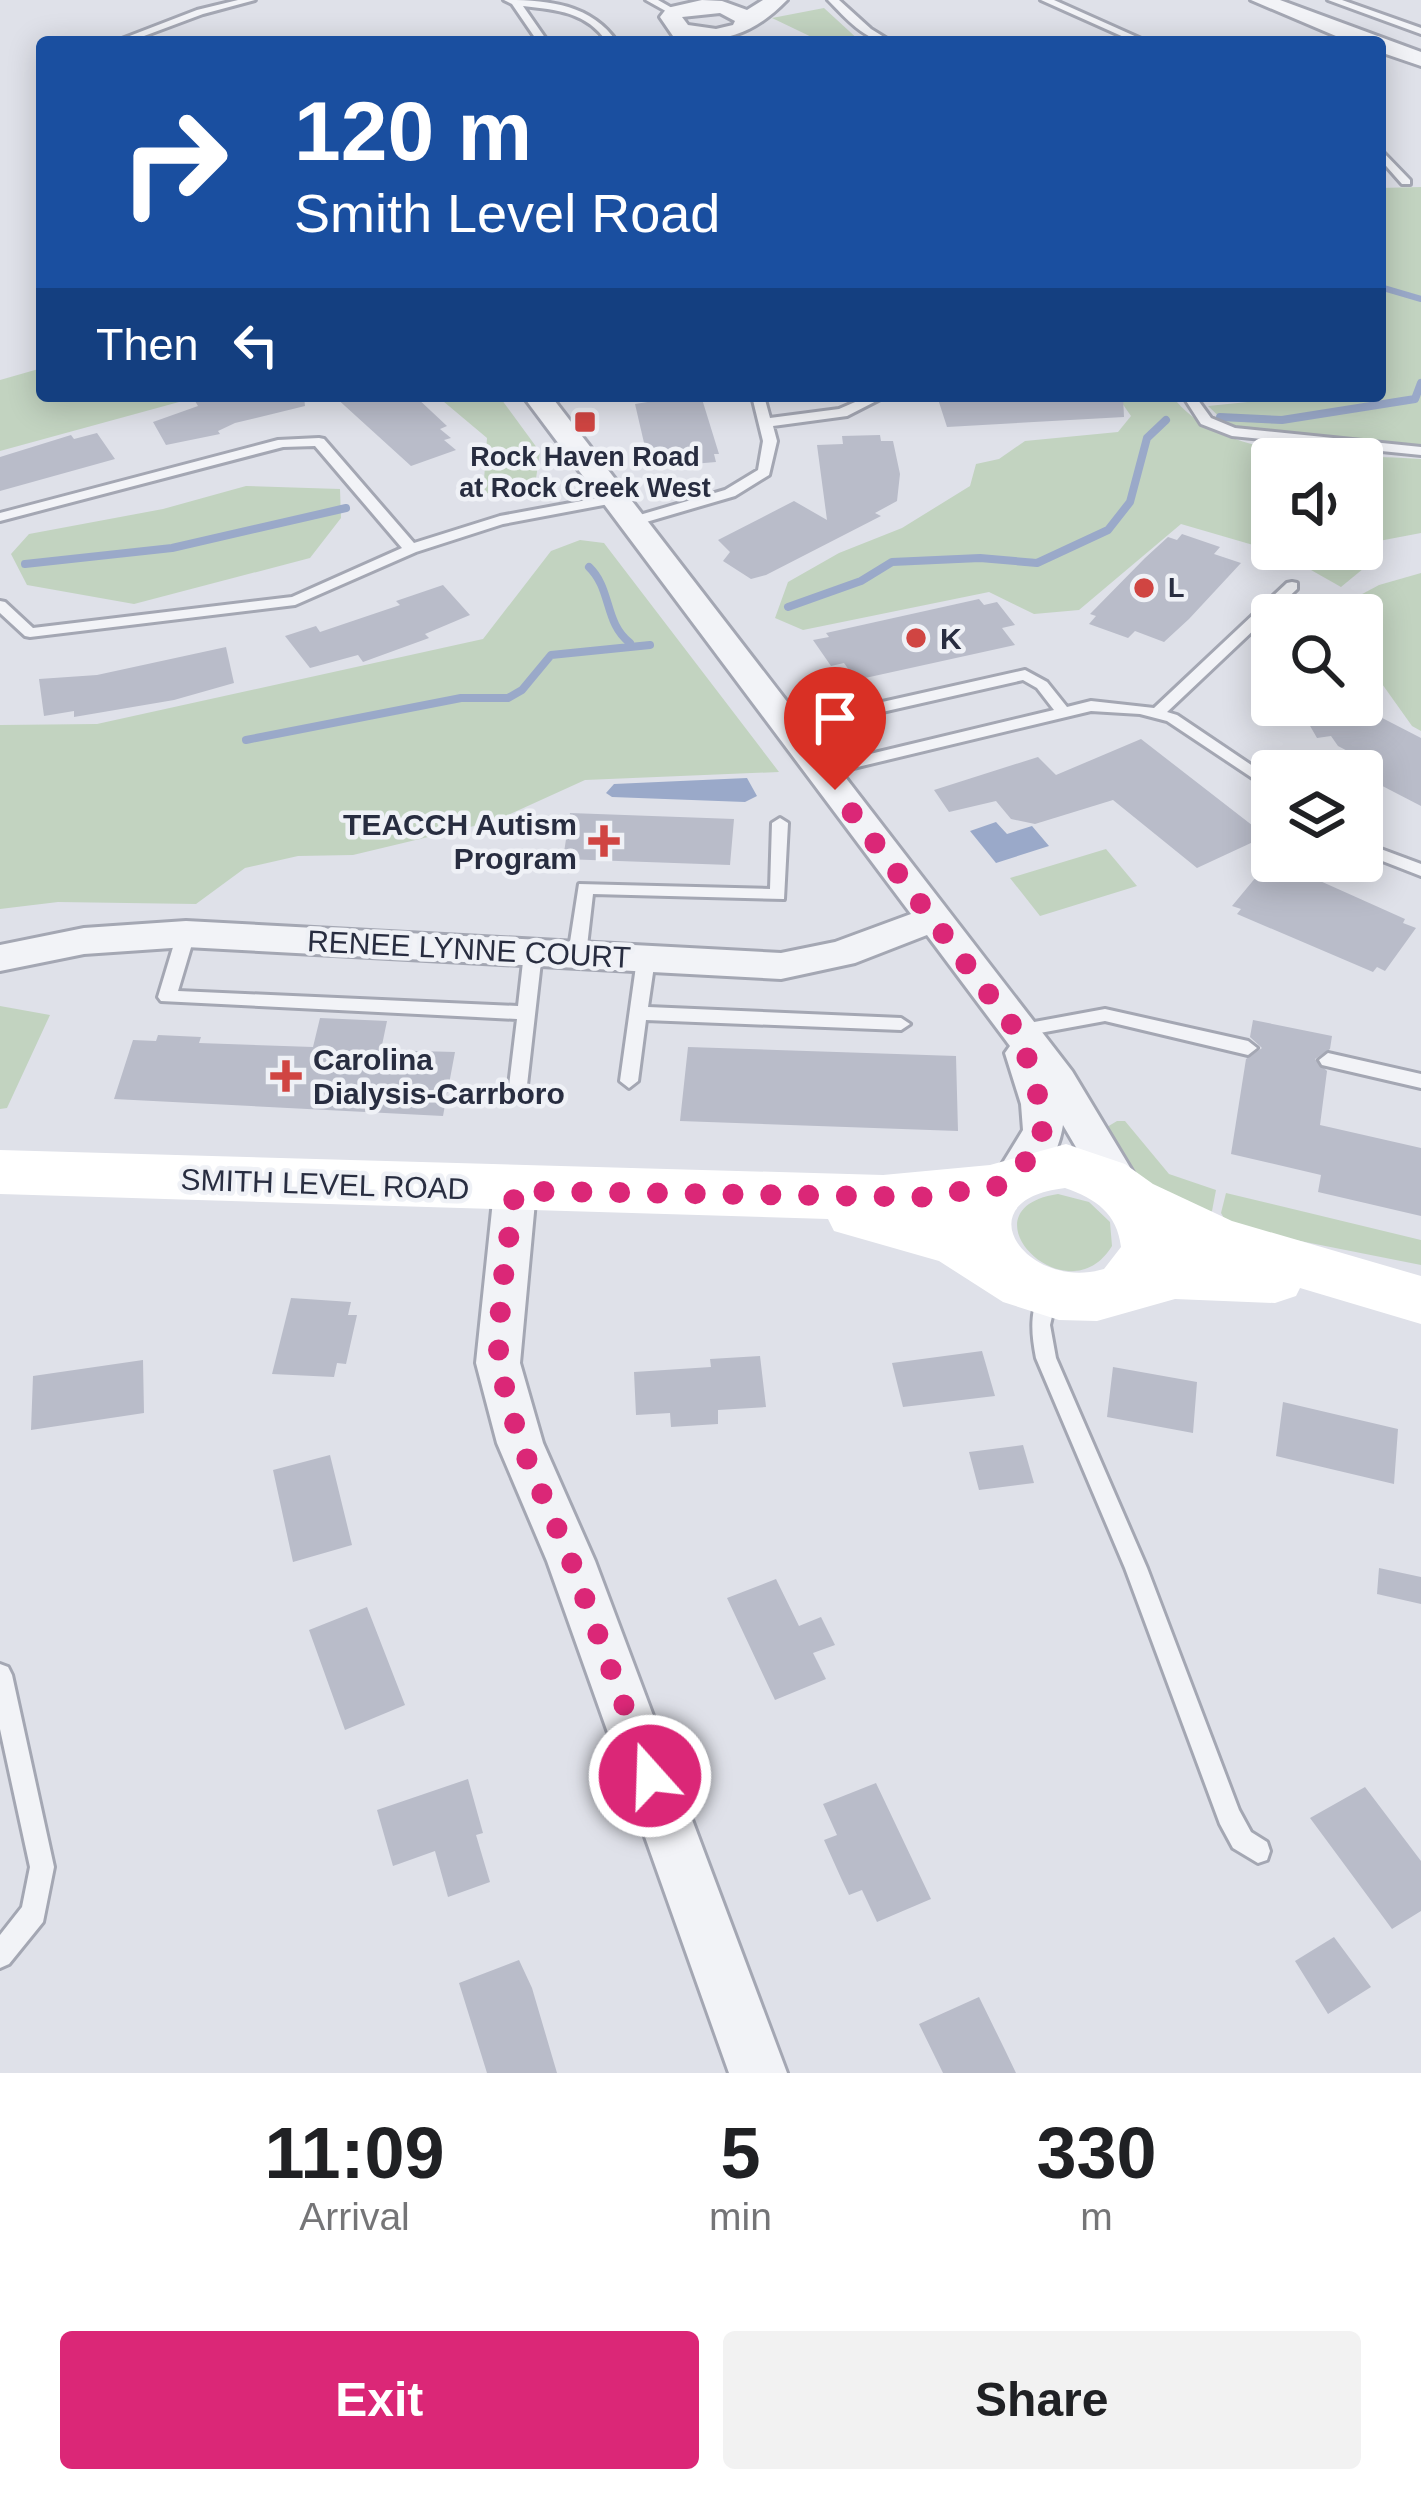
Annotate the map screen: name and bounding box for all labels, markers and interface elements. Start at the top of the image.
icon: right [96,84,252,240]
text: 120 m [294,84,532,178]
text: Smith Level Road [294,183,720,243]
icon: left [223,312,289,378]
text: Then [96,319,199,370]
marker: Rock Haven Road at Rock Creek West [572,409,598,435]
map controls [1251,438,1383,882]
button: sound [1251,438,1383,570]
place label: Rock Haven Road at Rock Creek West [459,442,711,503]
place label: L [1168,573,1185,603]
marker: L [1131,575,1157,601]
button: search [1251,594,1383,726]
place label: K [940,622,962,655]
marker: K [903,625,929,651]
pin [784,667,886,790]
icon: arrive [802,685,868,751]
button: layers [1251,750,1383,882]
place label: TEACCH Autism Program [343,808,577,875]
marker: TEACCH Autism Program [588,825,620,857]
street label: RENEE LYNNE COURT [306,924,632,974]
place label: Carolina Dialysis-Carrboro [313,1043,565,1110]
marker: Carolina Dialysis-Carrboro [270,1060,302,1092]
street label: SMITH LEVEL ROAD [180,1162,470,1206]
position arrow [587,1713,713,1839]
text: 11:09 [264,2113,445,2193]
text: 5 [720,2113,761,2193]
text: 330 [1036,2113,1157,2193]
text: Arrival [299,2195,410,2238]
text: min [709,2195,772,2238]
text: m [1080,2195,1113,2238]
button: Exit [60,2331,699,2469]
button: Share [723,2331,1361,2469]

